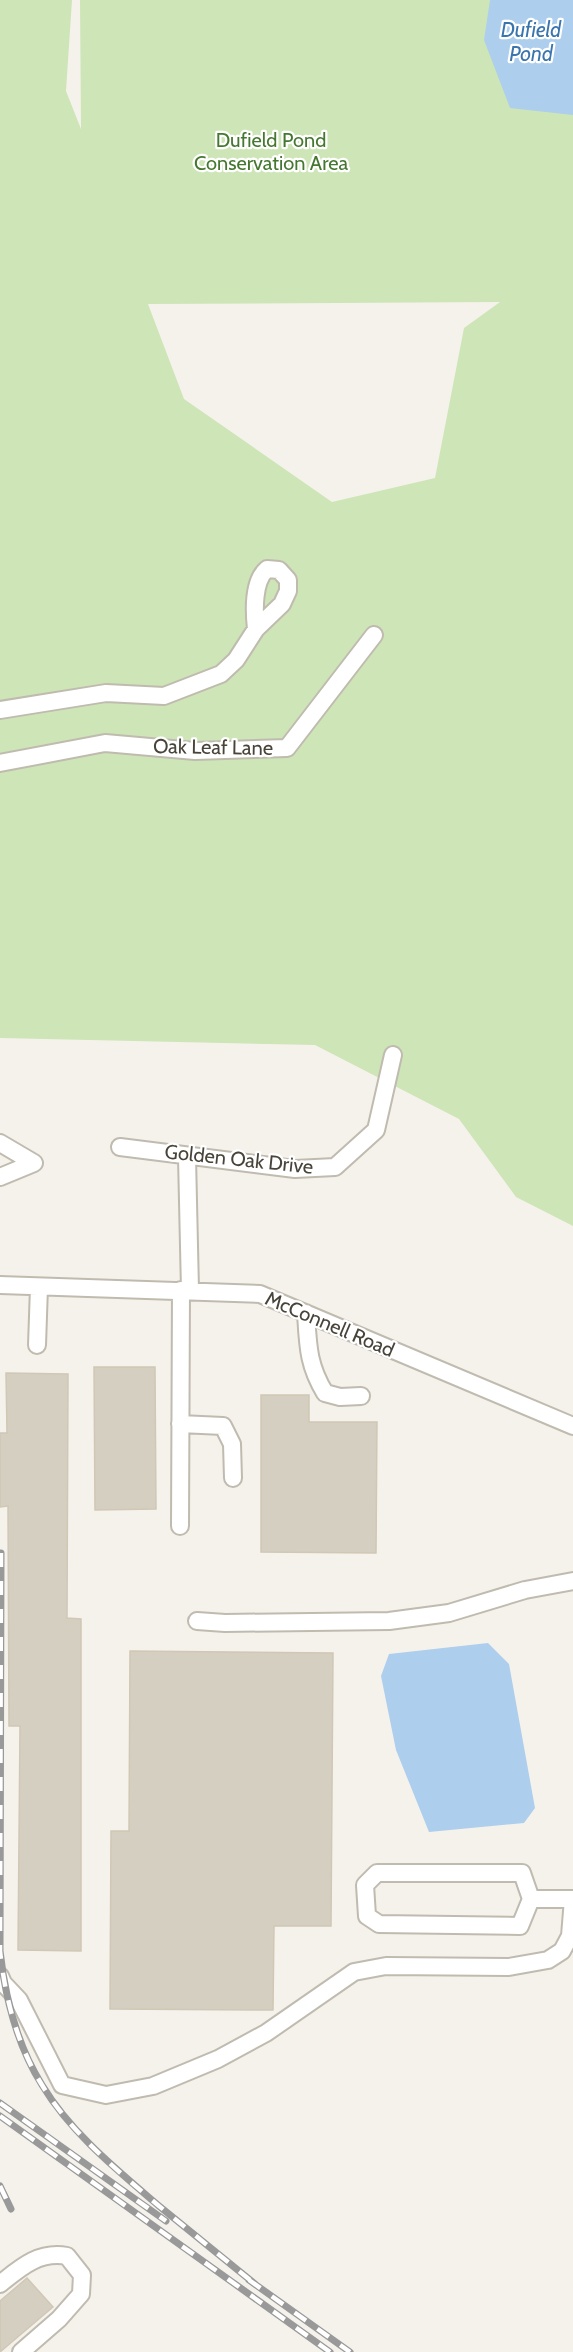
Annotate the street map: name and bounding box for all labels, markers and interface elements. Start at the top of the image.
water label: Dufield Pond [501,17,562,66]
park label: Dufield Pond Conservation Area [194,128,348,175]
street label: Oak Leaf Lane [153,734,273,760]
street label: Golden Oak Drive [164,1139,314,1179]
street label: McConnell Road [262,1286,398,1362]

